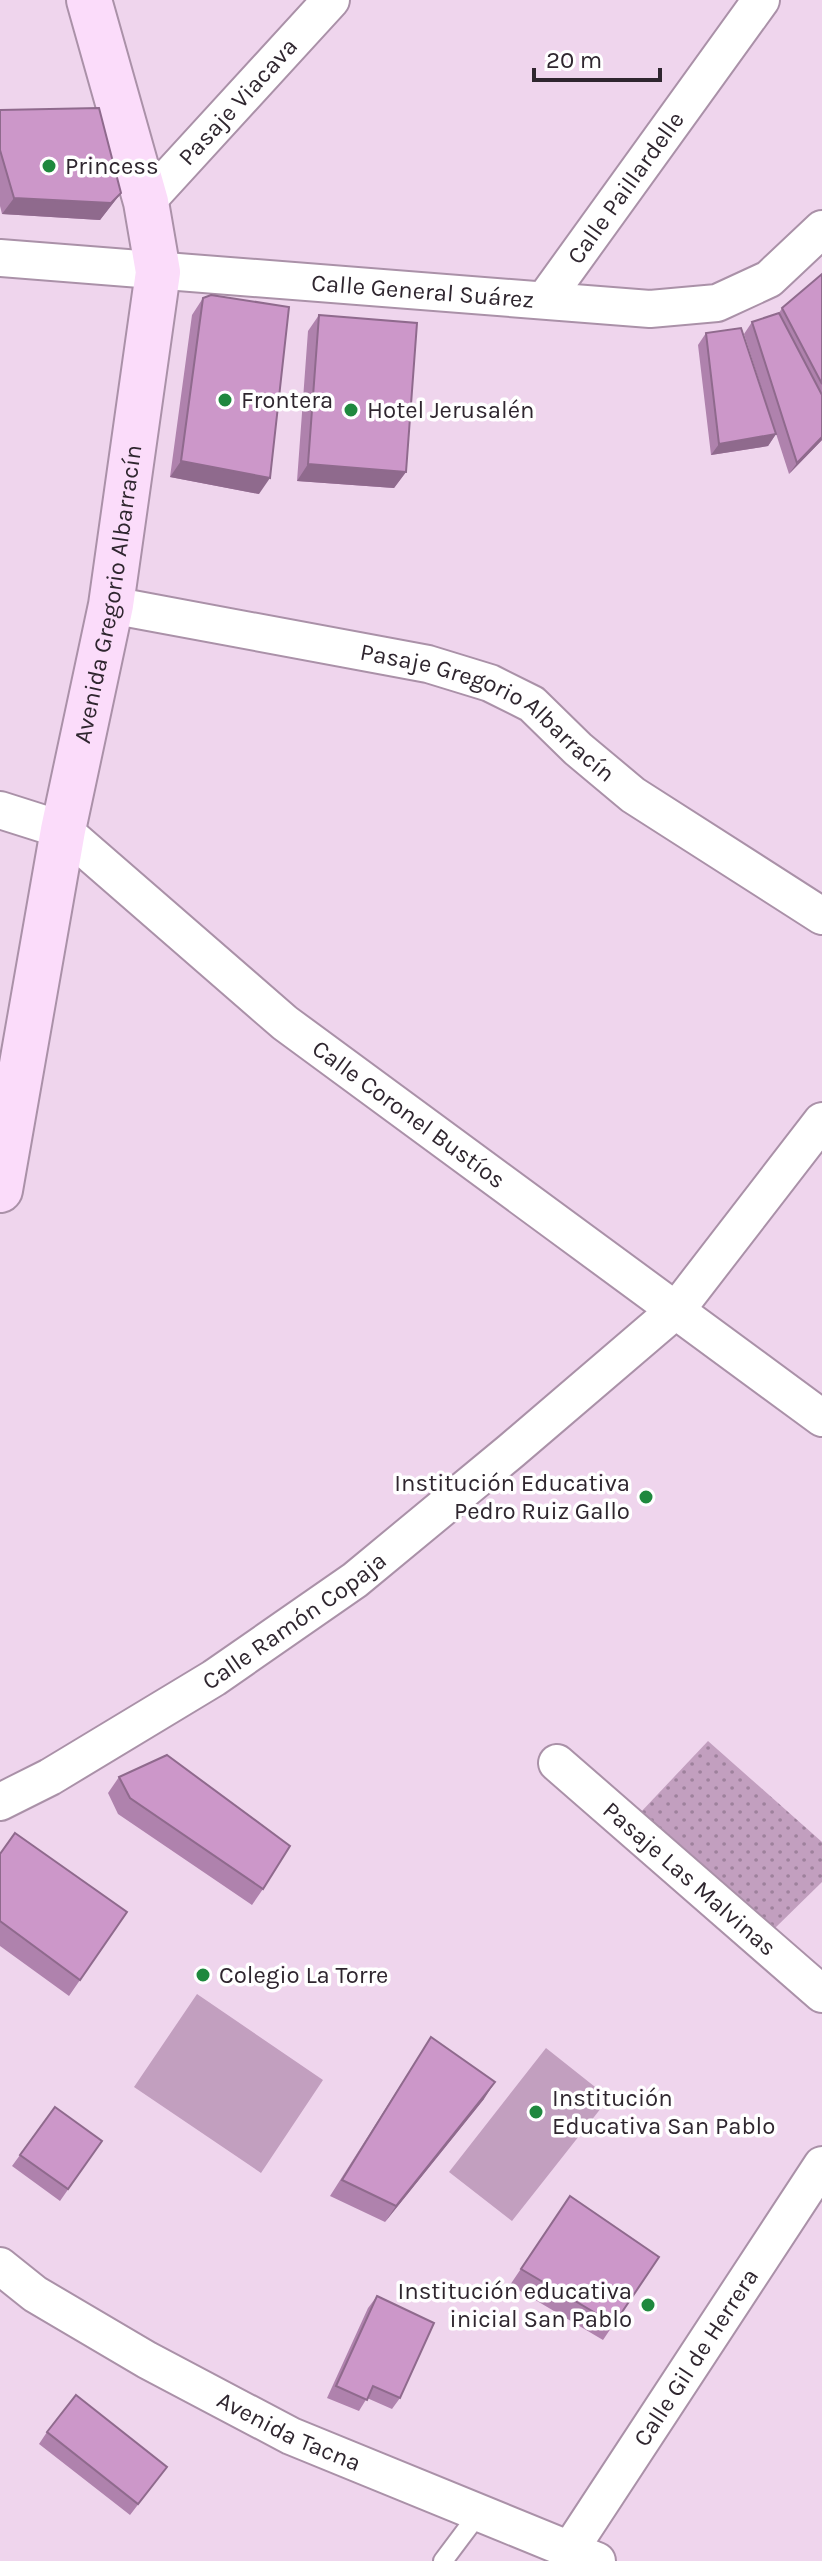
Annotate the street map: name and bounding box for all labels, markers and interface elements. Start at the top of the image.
street label: Pasaje Viacava [173,32,303,171]
scale bar [534,32,660,82]
text: 20 m [546,46,602,74]
street label: Calle Paillardelle [561,106,690,269]
place label: Princess [65,152,159,180]
marker: Princess [40,157,58,175]
street label: Calle General Suárez [310,268,535,314]
place label: Frontera [241,386,333,414]
marker: Frontera [216,391,234,409]
place label: Hotel Jerusalén [367,396,535,424]
marker: Hotel Jerusalén [342,401,360,419]
street label: Avenida Gregorio Albarracín [68,443,147,746]
street label: Pasaje Gregorio Albarracín [358,638,620,788]
street label: Calle Coronel Bustíos [307,1034,511,1194]
place label: Institución Educativa Pedro Ruiz Gallo [394,1469,630,1525]
marker: Institución Educativa Pedro Ruiz Gallo [637,1488,655,1506]
street label: Calle Ramón Copaja [197,1546,392,1696]
street label: Pasaje Las Malvinas [597,1796,782,1962]
place label: Colegio La Torre [219,1961,388,1989]
marker: Colegio La Torre [194,1966,212,1984]
place label: Institución Educativa San Pablo [552,2084,775,2140]
marker: Institución Educativa San Pablo [527,2103,545,2121]
street label: Calle Gil de Herrera [628,2263,764,2451]
place label: Institución educativa inicial San Pablo [397,2277,632,2333]
marker: Institución educativa inicial San Pablo [639,2296,657,2314]
street label: Avenida Tacna [212,2386,365,2477]

